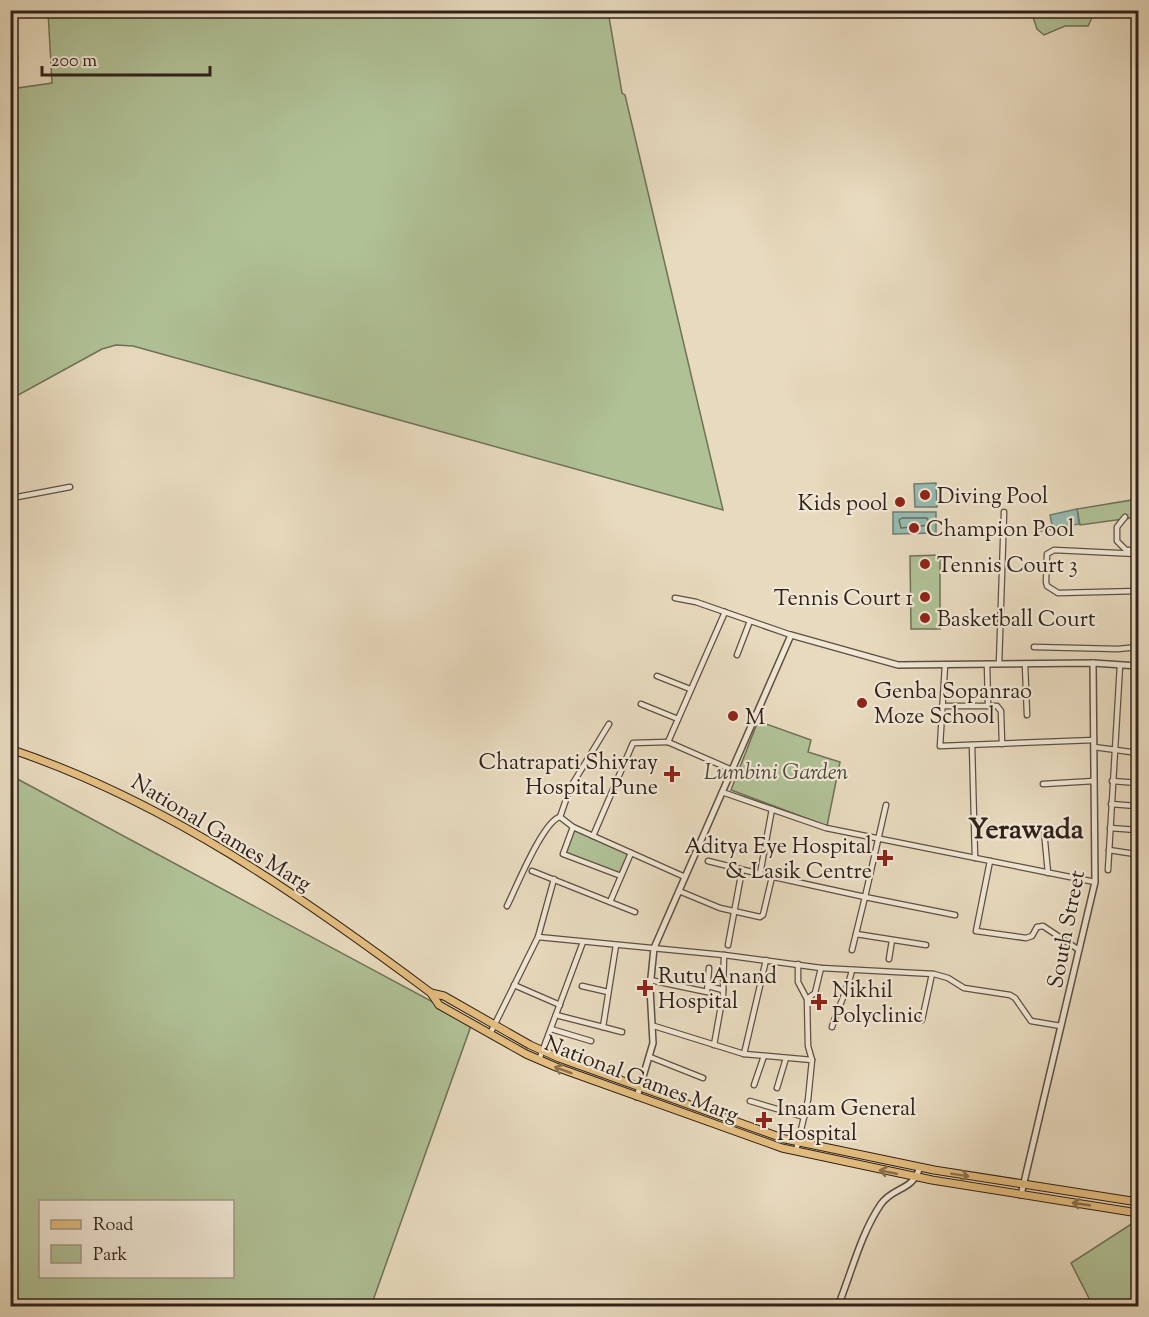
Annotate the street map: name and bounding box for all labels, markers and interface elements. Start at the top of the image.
scale bar [42,39,210,77]
text: 200 m [51,49,97,75]
place label: Diving Pool [937,482,1048,514]
marker: Diving Pool [918,488,932,502]
place label: Kids pool [798,489,888,521]
marker: Kids pool [893,495,907,509]
place label: Champion Pool [926,515,1074,547]
marker: Champion Pool [907,521,921,535]
place label: Tennis Court 3 [937,551,1078,583]
marker: Tennis Court 3 [918,557,932,571]
place label: Tennis Court 1 [774,584,914,616]
marker: Tennis Court 1 [918,590,932,604]
place label: Basketball Court [937,605,1096,637]
marker: Basketball Court [918,611,932,625]
place label: Genba Sopanrao Moze School [874,677,1032,734]
marker: Genba Sopanrao Moze School [855,696,869,710]
place label: M [745,703,765,735]
marker: M [726,709,740,723]
place label: Chatrapati Shivray Hospital Pune [478,748,658,805]
park label: Lumbini Garden [704,758,849,790]
marker: Chatrapati Shivray Hospital Pune [663,765,681,783]
street label: National Games Marg [124,768,317,901]
district label: Yerawada [968,811,1084,851]
place label: Aditya Eye Hospital & Lasik Centre [684,832,872,889]
marker: Aditya Eye Hospital & Lasik Centre [876,849,894,867]
street label: South Street [1041,867,1095,991]
place label: Rutu Anand Hospital [658,962,777,1019]
place label: Nikhil Polyclinic [832,976,923,1033]
marker: Rutu Anand Hospital [636,979,654,997]
marker: Nikhil Polyclinic [810,993,828,1011]
street label: National Games Marg [539,1029,743,1133]
one-way arrow [554,1063,572,1074]
place label: Inaam General Hospital [777,1094,916,1151]
marker: Inaam General Hospital [755,1111,773,1129]
one-way arrow [879,1165,898,1177]
one-way arrow [950,1169,969,1180]
one-way arrow [1071,1199,1091,1210]
legend [39,1200,234,1278]
text: Road [93,1213,133,1239]
text: Park [93,1243,128,1269]

